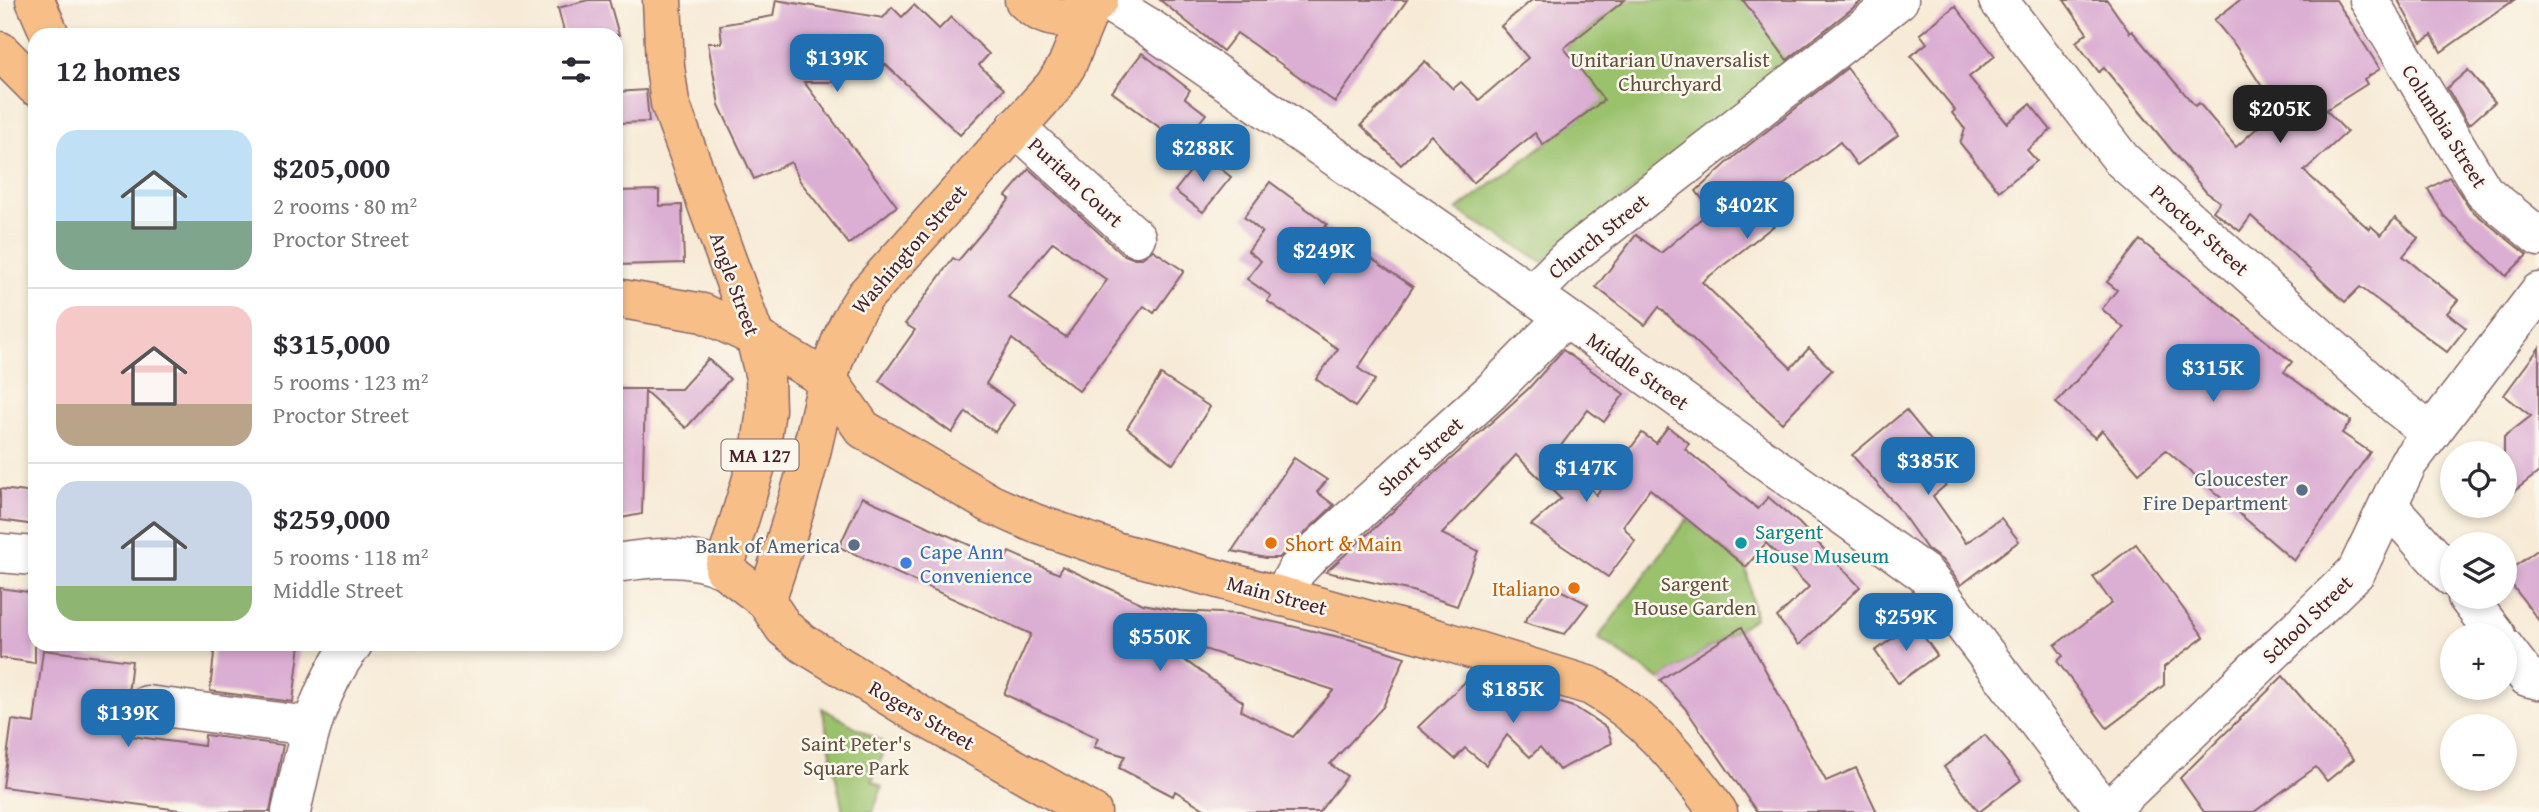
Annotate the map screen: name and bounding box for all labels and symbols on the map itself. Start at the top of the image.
pin: $139K [788,34,886,94]
park label: Unitarian Unaversalist Churchyard [1570,44,1770,99]
street label: Columbia Street [2395,58,2496,194]
pin: $205K [2231,86,2329,145]
pin: $288K [1154,124,1252,184]
street label: Puritan Court [1021,130,1131,235]
street label: Washington Street [844,177,975,321]
street label: Proctor Street [2143,177,2257,283]
pin: $402K [1698,182,1796,241]
street label: Church Street [1541,185,1655,286]
street label: Angle Street [702,228,768,341]
pin: $249K [1275,228,1373,287]
street label: Middle Street [1580,324,1696,418]
pin: $315K [2164,344,2262,404]
street label: Short Street [1370,408,1470,503]
pin: $385K [1879,438,1977,497]
road number: MA 127 [722,440,798,470]
pin: $147K [1537,444,1635,504]
place label: Gloucester Fire Department [2143,463,2289,518]
marker: Gloucester Fire Department [2294,482,2310,498]
place label: Sargent House Museum [1755,516,1889,571]
place label: Short & Main [1285,528,1402,559]
place label: Bank of America [695,530,840,561]
marker: Short & Main [1263,535,1279,551]
marker: Sargent House Museum [1733,535,1749,551]
place label: Cape Ann Convenience [920,536,1032,591]
marker: Bank of America [846,537,862,553]
marker: Cape Ann Convenience [898,555,914,571]
street label: Main Street [1223,567,1331,623]
street label: School Street [2254,567,2360,670]
park label: Sargent House Garden [1634,568,1756,623]
place label: Italiano [1492,573,1560,604]
marker: Italiano [1566,580,1582,596]
pin: $259K [1857,594,1955,653]
pin: $550K [1111,614,1209,673]
pin: $185K [1464,666,1562,725]
street label: Rogers Street [863,672,981,758]
pin: $139K [79,690,177,749]
park label: Saint Peter's Square Park [801,728,911,783]

